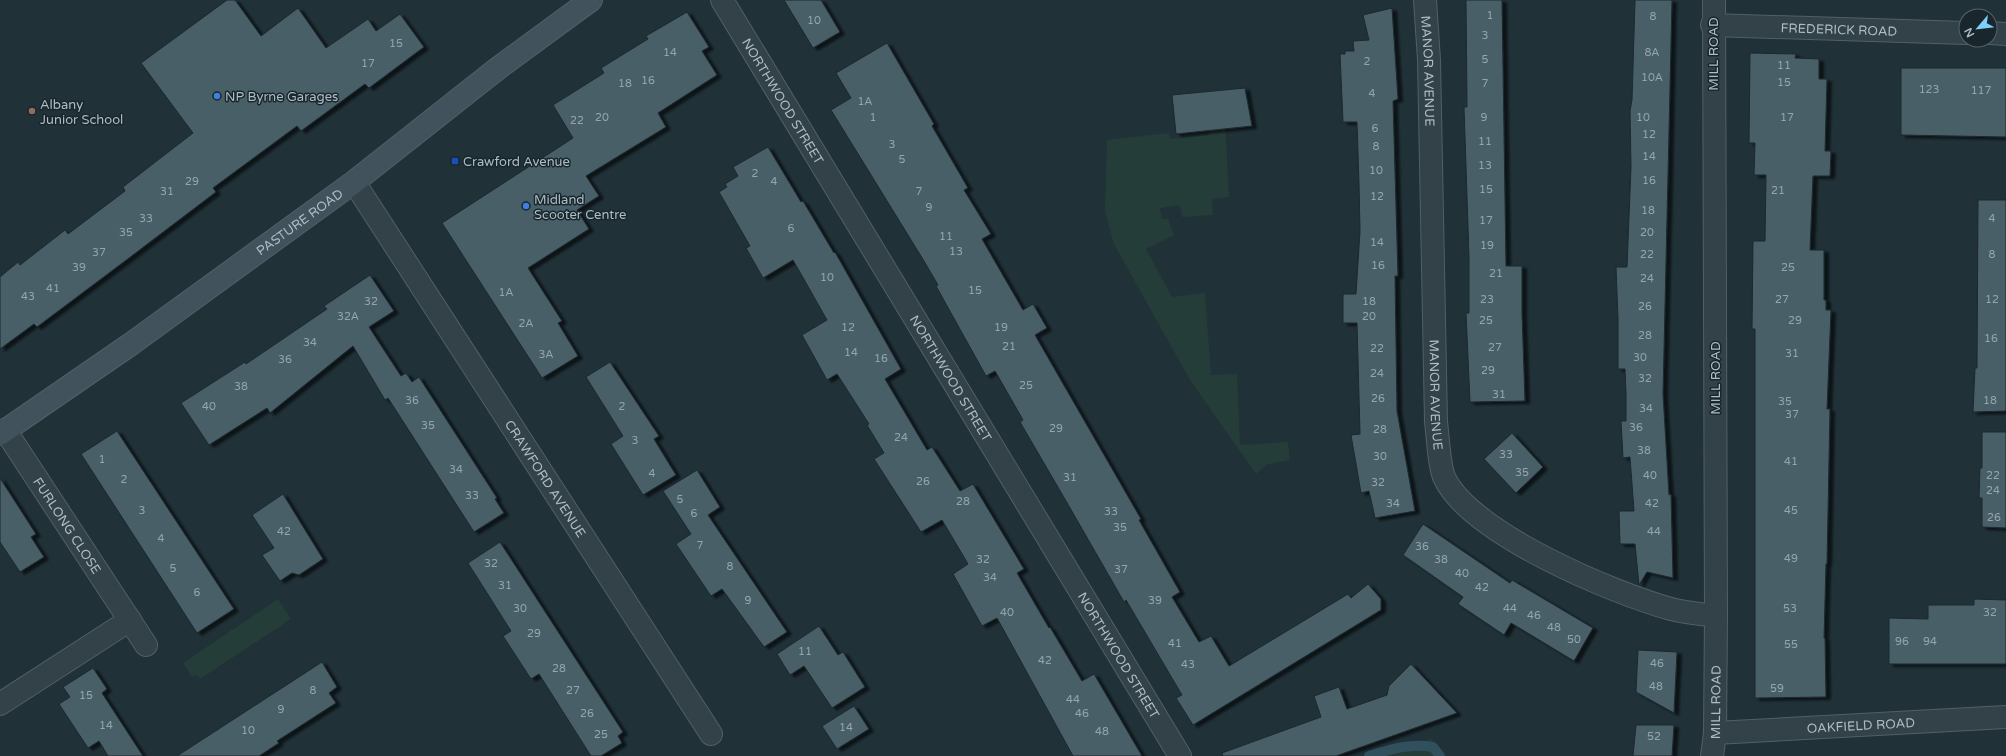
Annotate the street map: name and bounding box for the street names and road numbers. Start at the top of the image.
street label: MANOR AVENUE [1417,15,1437,127]
street label: MILL ROAD [1706,17,1722,91]
street label: FREDERICK ROAD [1780,20,1898,40]
street label: NORTHWOOD STREET [738,35,827,168]
street label: PASTURE ROAD [253,186,347,259]
street label: NORTHWOOD STREET [906,313,995,445]
street label: MANOR AVENUE [1425,339,1446,451]
street label: MILL ROAD [1708,341,1724,415]
street label: CRAWFORD AVENUE [501,417,589,541]
street label: FURLONG CLOSE [29,475,104,577]
street label: NORTHWOOD STREET [1074,590,1162,722]
street label: MILL ROAD [1708,665,1725,739]
street label: OAKFIELD ROAD [1806,715,1916,737]

